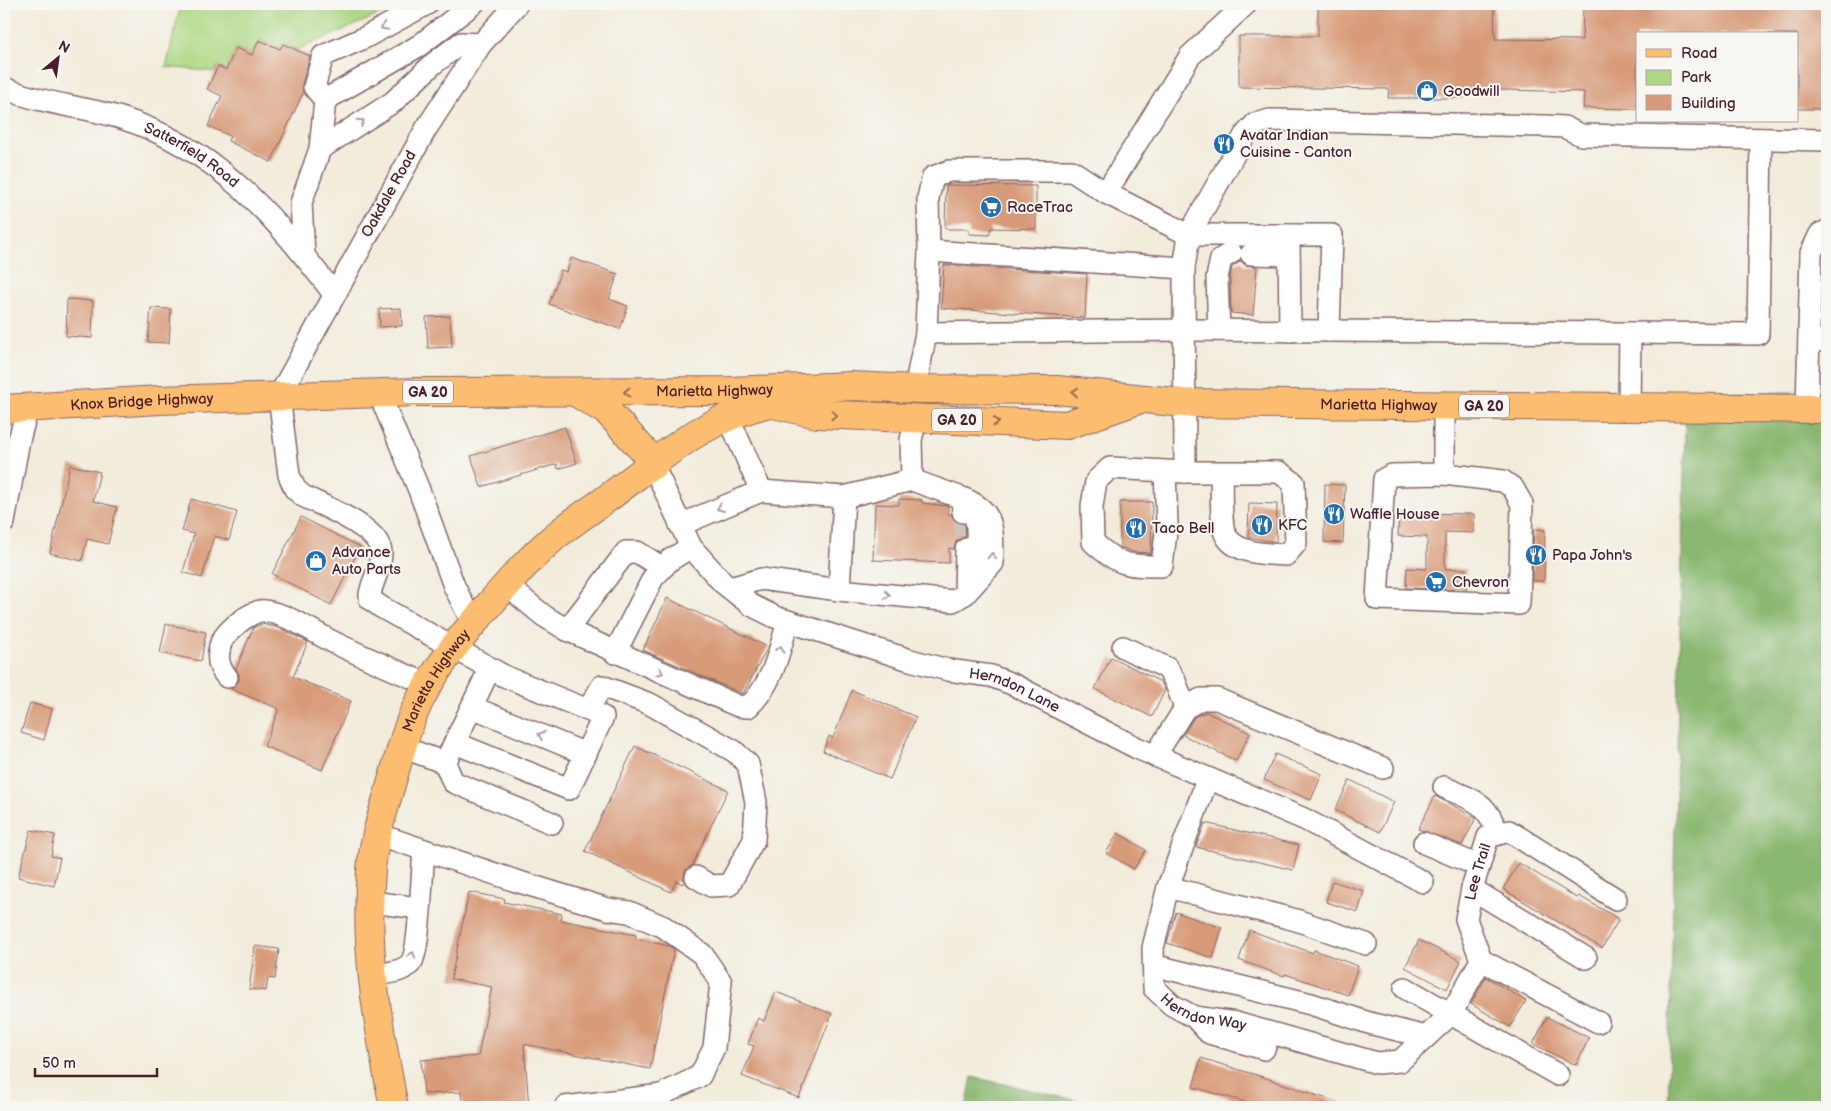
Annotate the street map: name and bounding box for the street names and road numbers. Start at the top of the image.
street label: Satterfield Road [141,118,243,192]
street label: Oakdale Road [357,147,421,241]
street label: Marietta Highway [656,380,774,401]
road number: GA 20 [403,381,453,404]
street label: Knox Bridge Highway [70,389,214,415]
road number: GA 20 [1459,394,1509,418]
street label: Marietta Highway [1320,395,1438,415]
road number: GA 20 [932,408,982,432]
street label: Marietta Highway [398,625,474,735]
street label: Herndon Lane [968,664,1063,717]
street label: Lee Trail [1460,841,1495,902]
street label: Herndon Way [1156,989,1249,1035]

